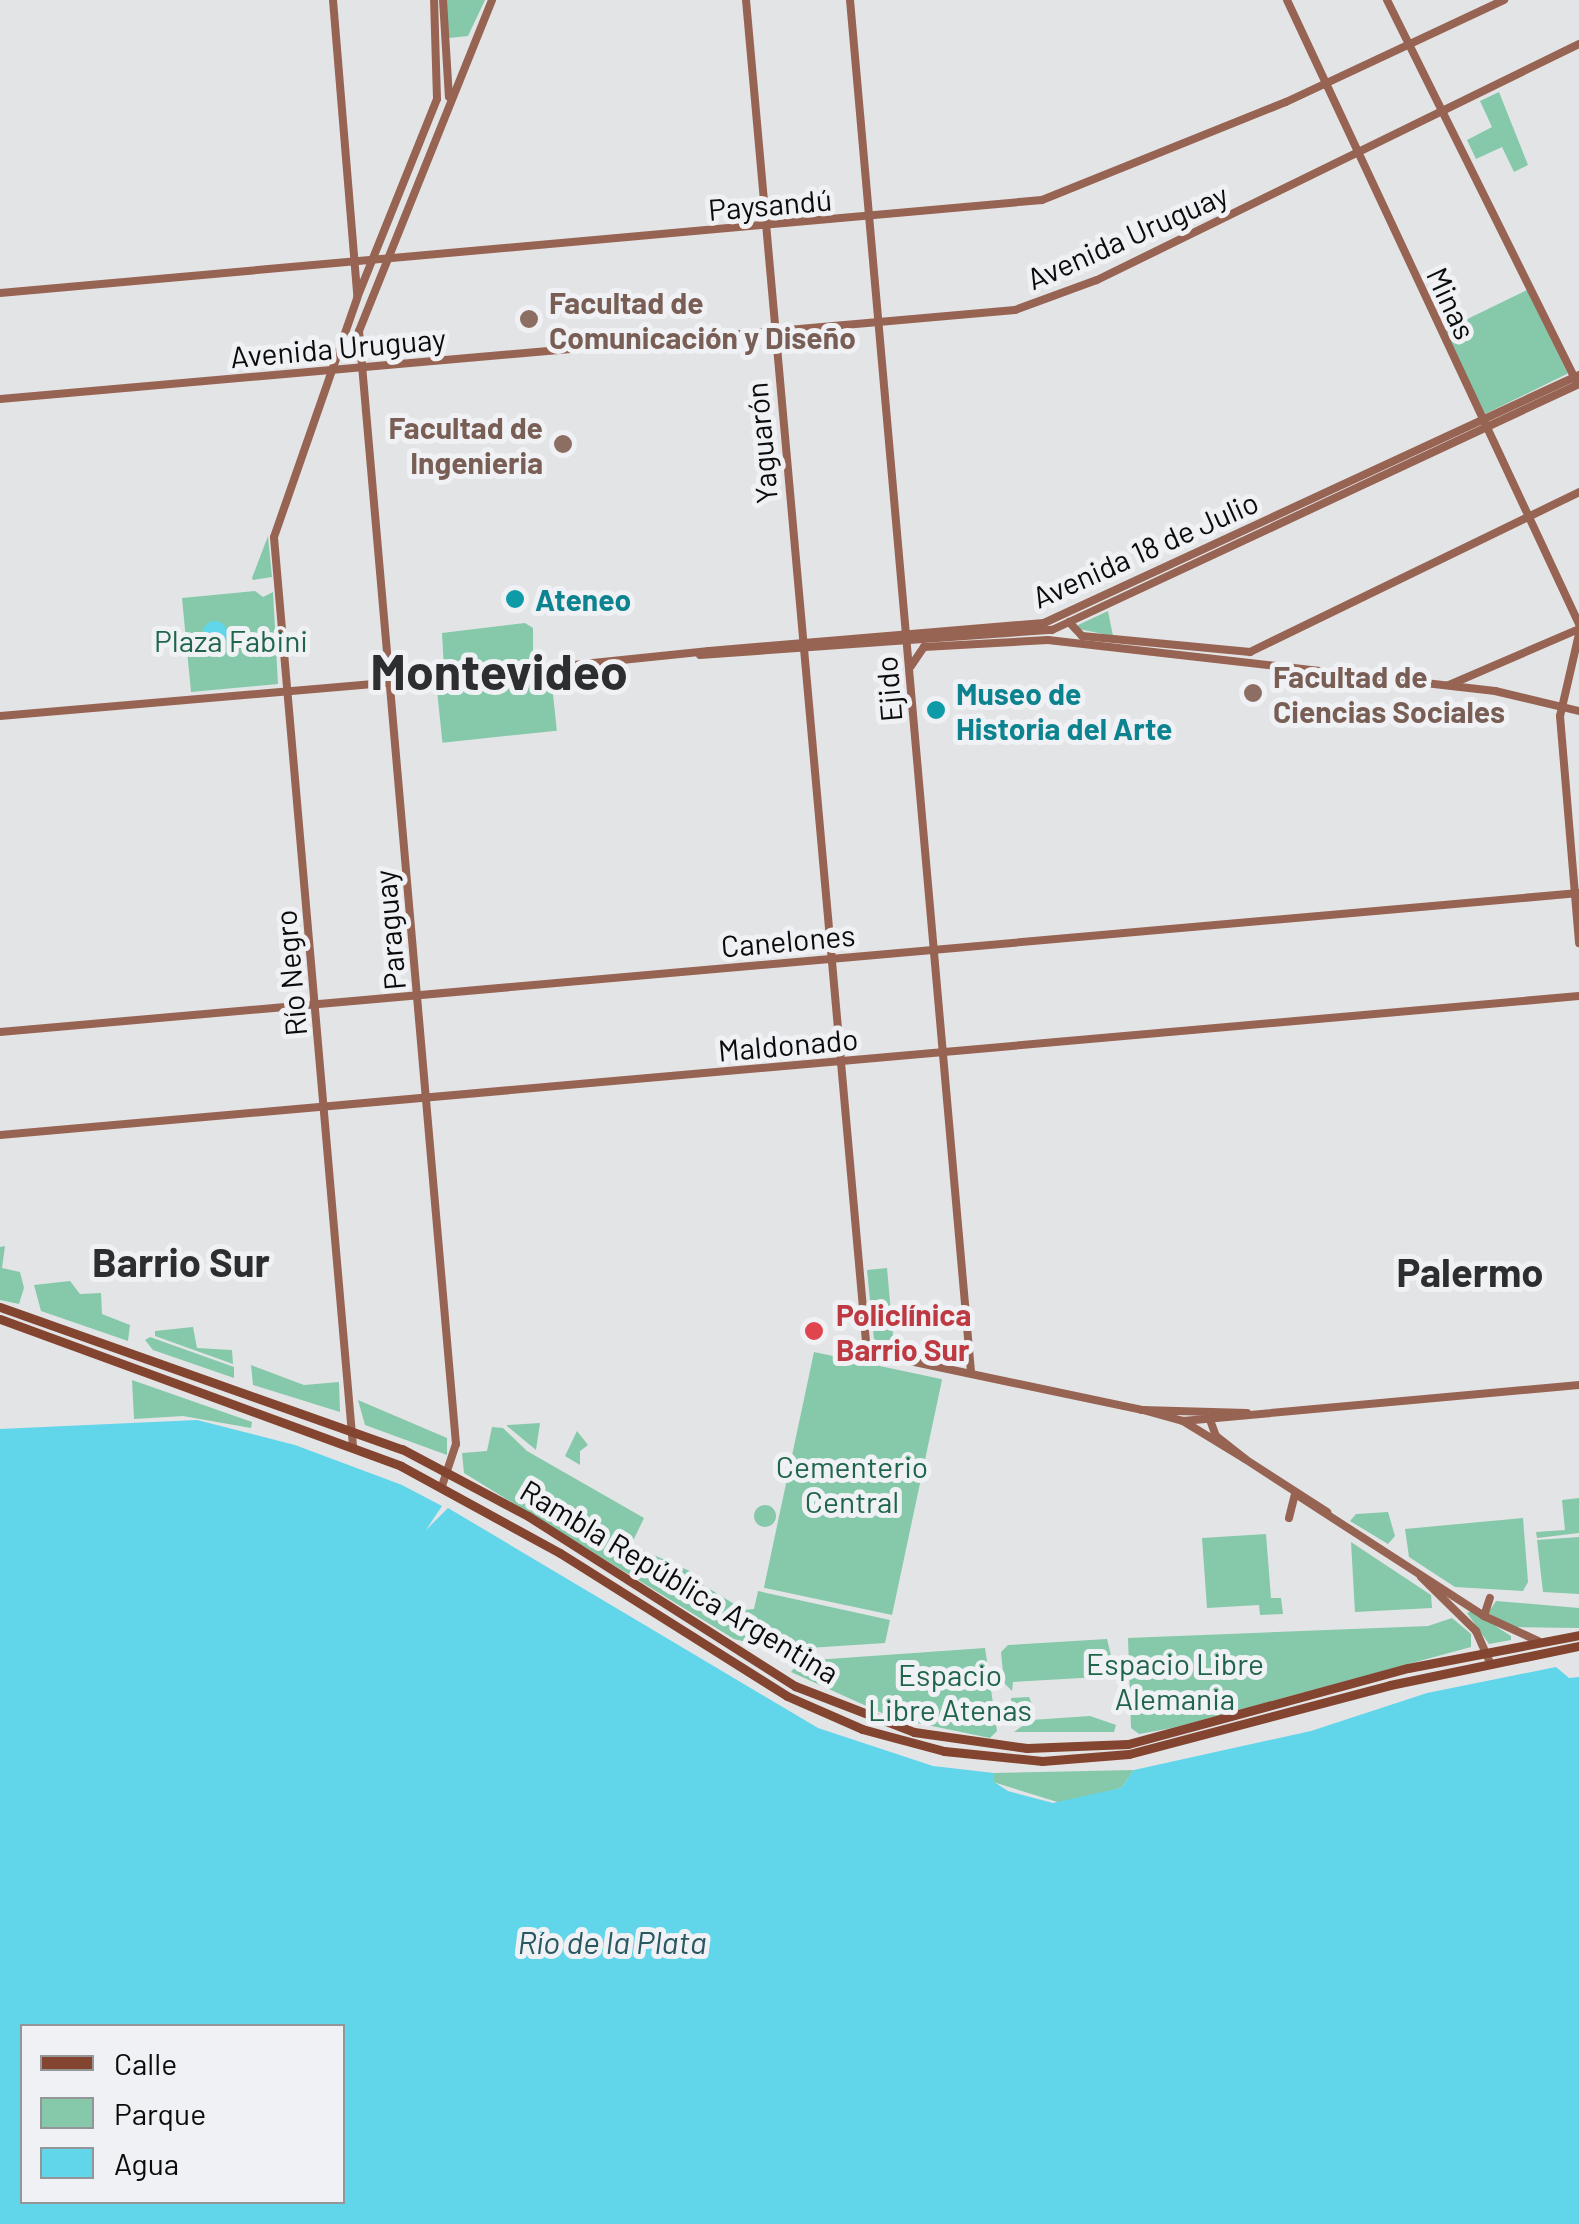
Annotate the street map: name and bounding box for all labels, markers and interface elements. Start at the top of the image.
street label: Avenida Uruguay [1021,176,1233,296]
street label: Paysandú [707,181,833,227]
street label: Minas [1420,261,1484,345]
place label: Facultad de Comunicación y Diseño [549,284,856,354]
marker: Facultad de Comunicación y Diseño [518,308,540,330]
street label: Avenida Uruguay [229,320,447,374]
street label: Yaguarón [738,381,784,505]
place label: Facultad de Ingenieria [388,409,543,480]
marker: Facultad de Ingenieria [552,433,574,455]
street label: Avenida 18 de Julio [1026,483,1264,615]
place label: Ateneo [535,581,631,617]
marker: Ateneo [504,588,526,610]
park label: Plaza Fabini [154,622,308,658]
district label: Montevideo [370,641,628,701]
street label: Ejido [867,655,909,723]
place label: Facultad de Ciencias Sociales [1273,658,1505,728]
place label: Museo de Historia del Arte [956,675,1172,746]
marker: Facultad de Ciencias Sociales [1242,682,1264,704]
marker: Museo de Historia del Arte [925,699,947,721]
street label: Paraguay [366,869,412,991]
street label: Río Negro [267,908,313,1038]
street label: Canelones [719,916,857,964]
street label: Maldonado [716,1020,860,1068]
district label: Barrio Sur [92,1237,270,1285]
district label: Palermo [1396,1247,1544,1295]
place label: Policlínica Barrio Sur [836,1296,971,1366]
marker: Policlínica Barrio Sur [801,1318,827,1344]
park label: Cementerio Central [776,1448,928,1518]
street label: Rambla República Argentina [514,1472,846,1690]
park label: Espacio Libre Alemania [1086,1645,1264,1716]
park label: Espacio Libre Atenas [868,1656,1032,1726]
water label: Río de la Plata [517,1922,707,1960]
legend [20,2024,345,2204]
text: Calle [114,2045,177,2081]
text: Parque [114,2095,206,2131]
text: Agua [114,2145,179,2181]

